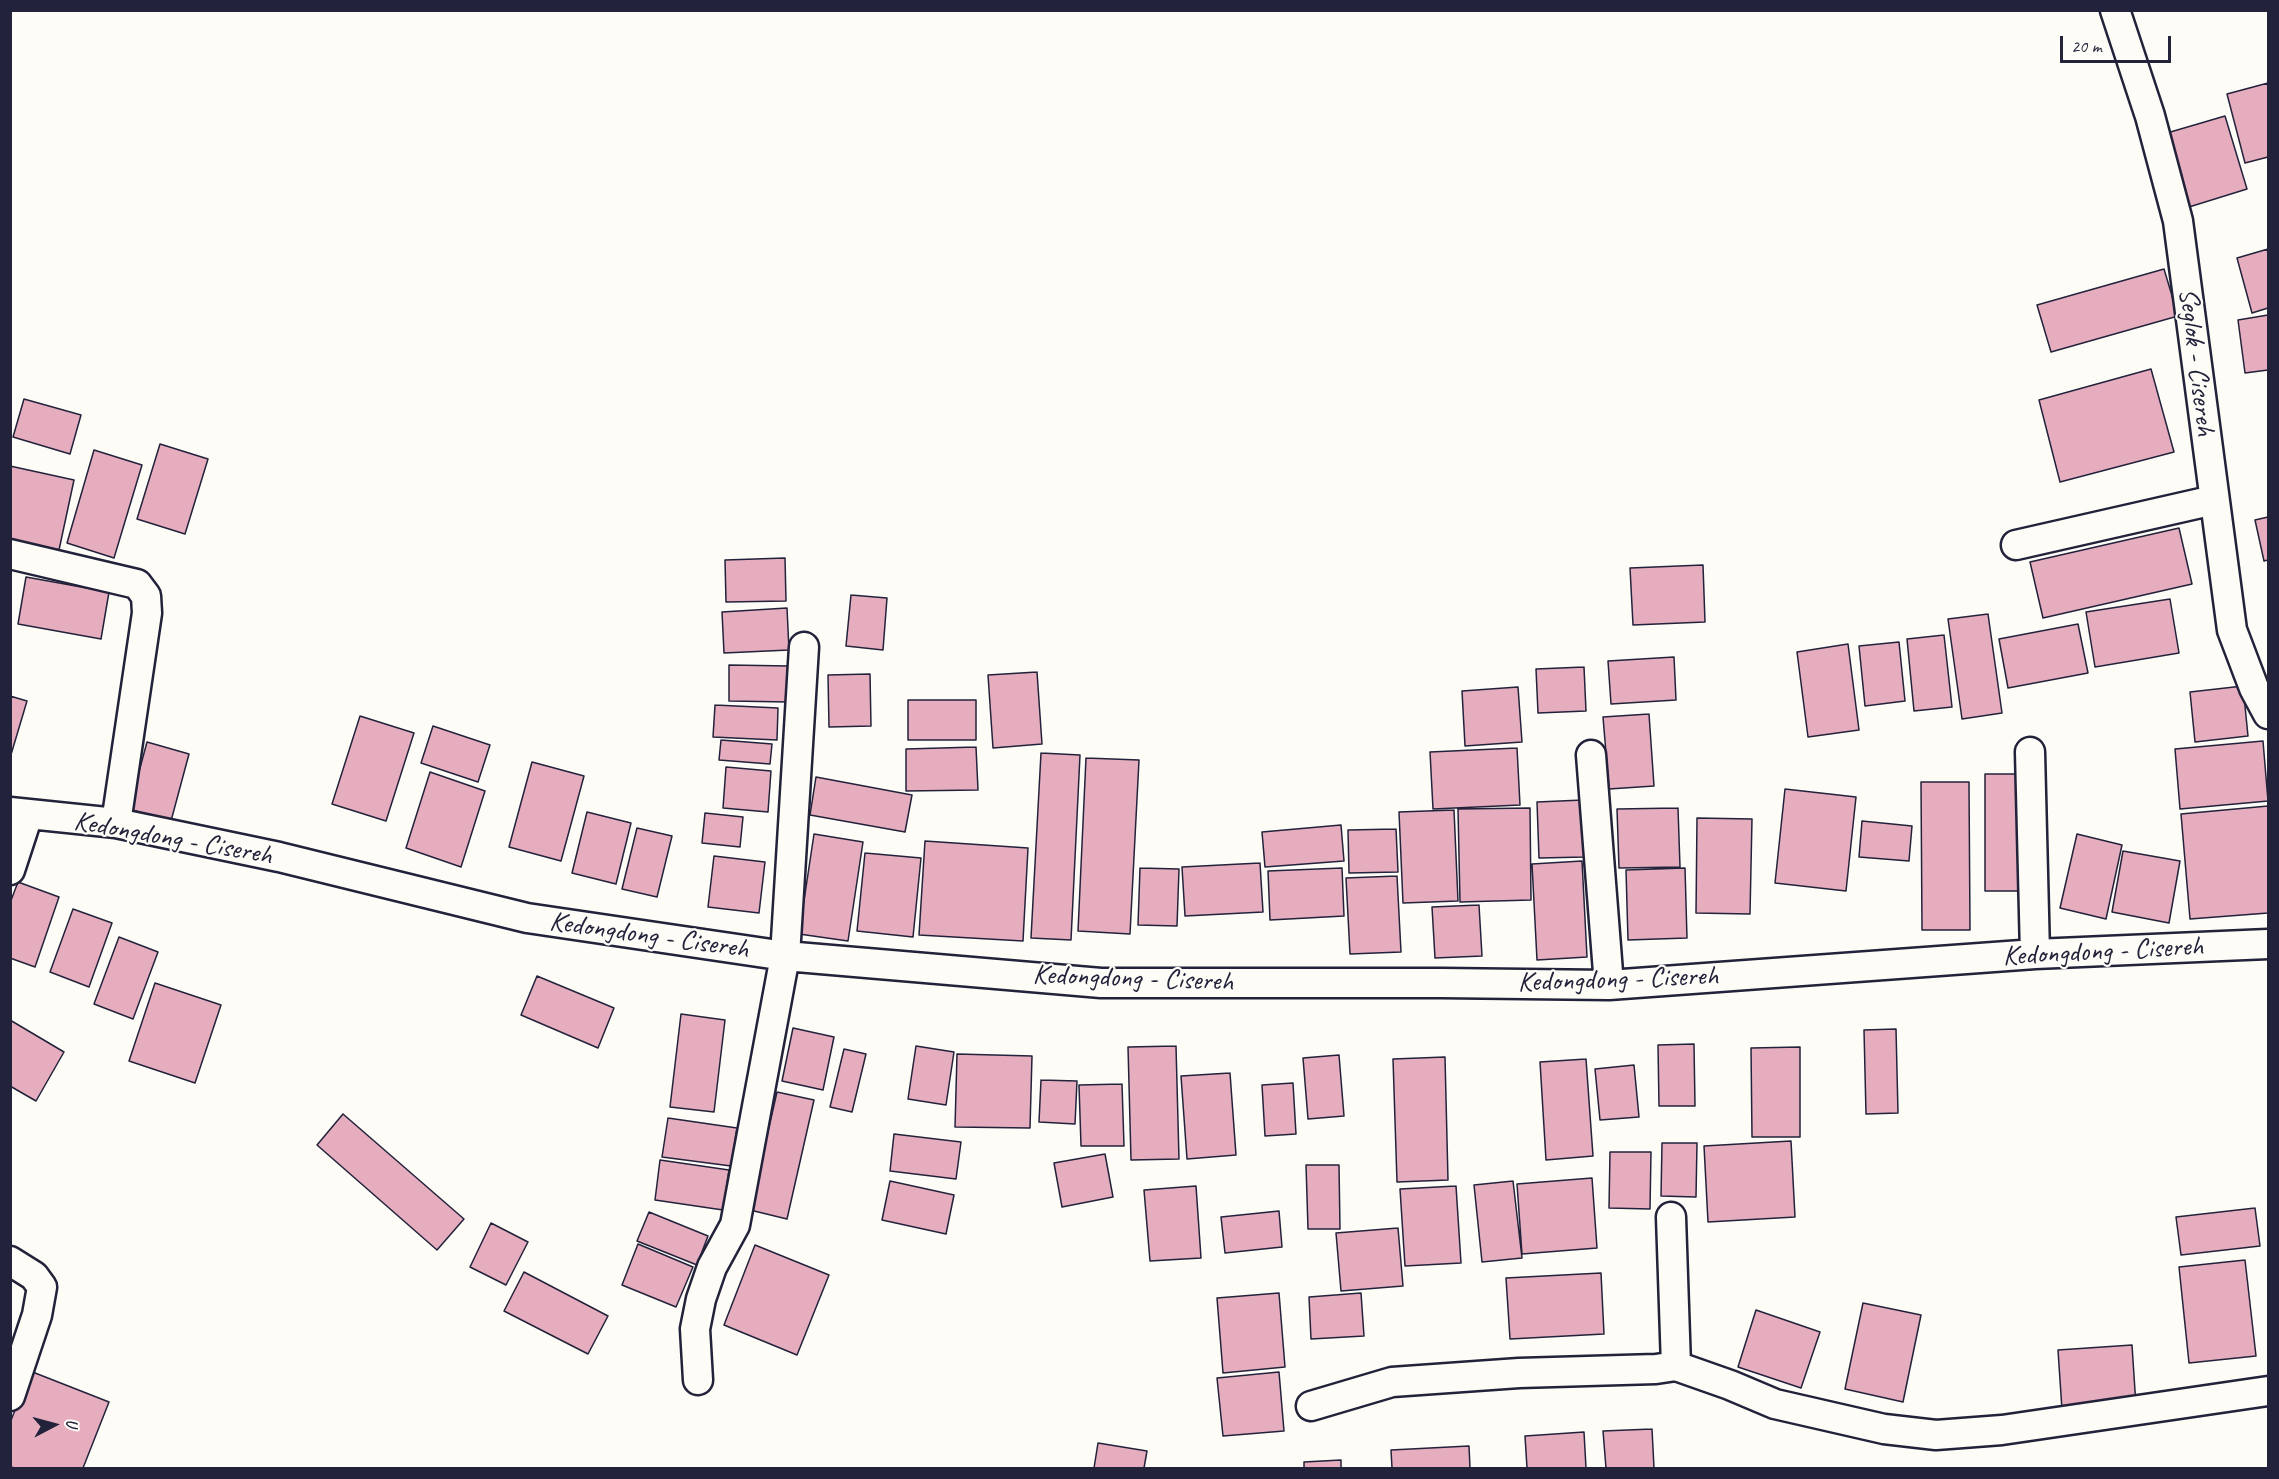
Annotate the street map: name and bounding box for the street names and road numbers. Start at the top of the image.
street label: Seglok - Cisereh [2170,286,2222,438]
street label: Kedongdong - Cisereh [71,805,275,873]
street label: Kedongdong - Cisereh [547,905,751,967]
street label: Kedongdong - Cisereh [2002,930,2204,974]
street label: Kedongdong - Cisereh [1032,959,1234,999]
street label: Kedongdong - Cisereh [1517,960,1719,1000]

